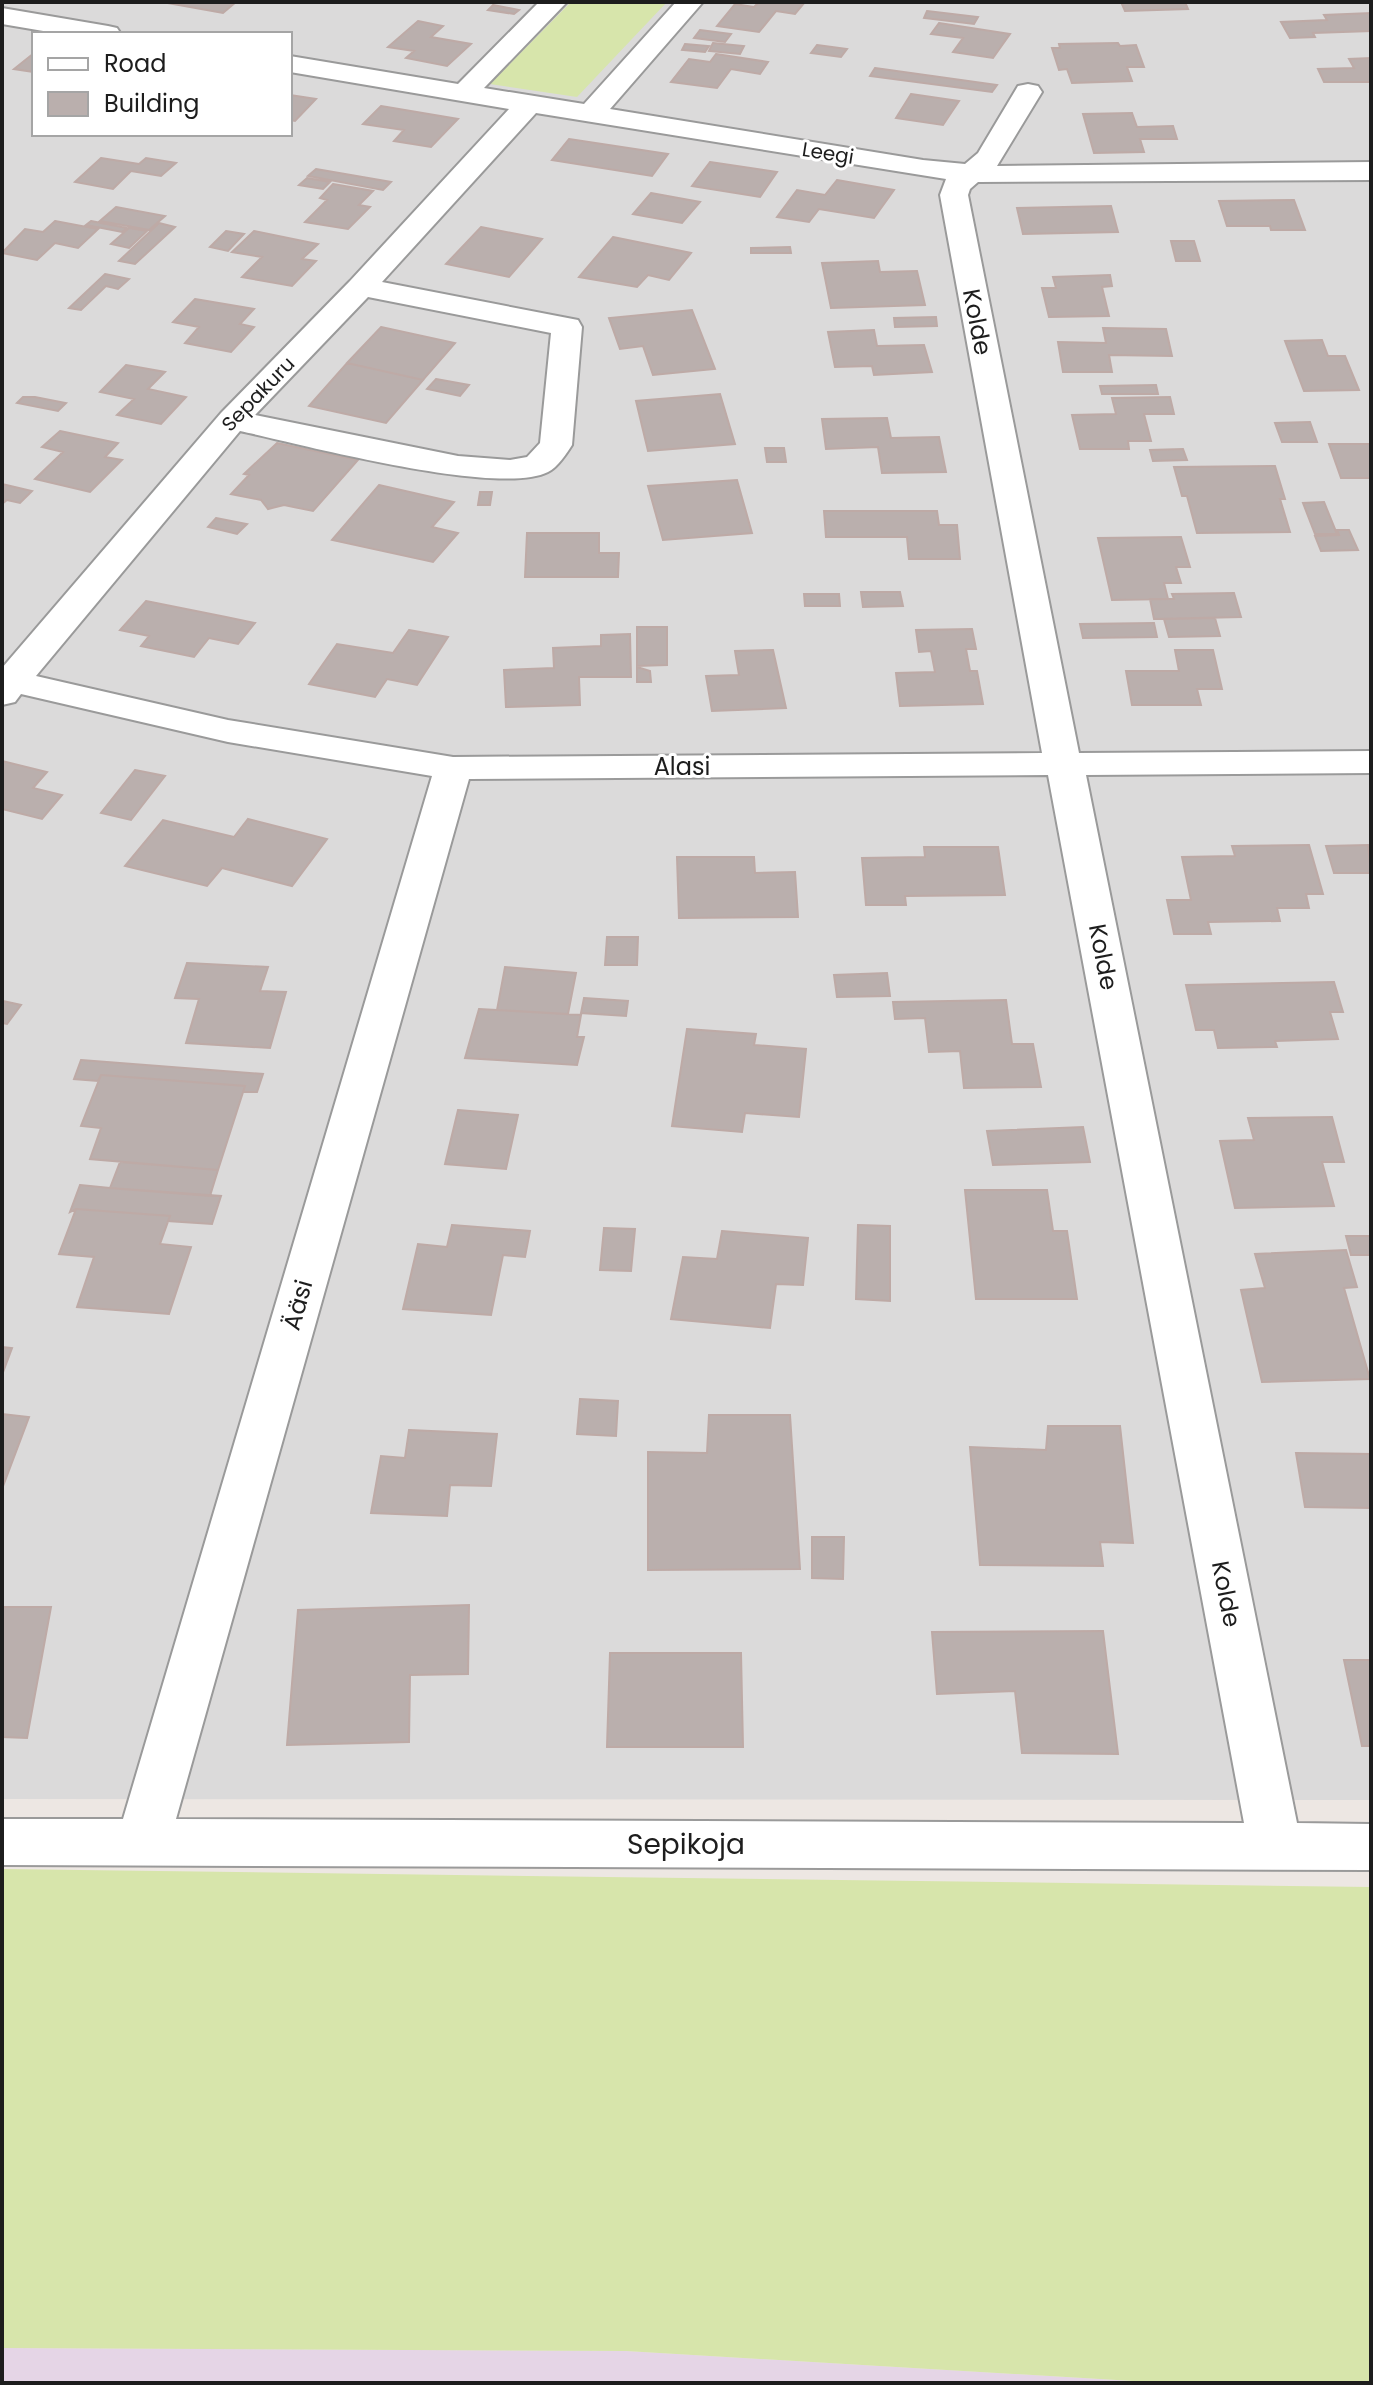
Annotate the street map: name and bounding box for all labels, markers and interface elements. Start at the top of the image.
legend [32,32,292,136]
text: Road [104,47,166,80]
text: Building [104,87,200,120]
street label: Leegi [800,135,856,171]
street label: Kolde [955,286,1000,358]
street label: Sepakuru [215,350,301,438]
street label: Alasi [654,750,710,783]
street label: Kolde [1081,921,1126,993]
street label: Ääsi [275,1276,320,1334]
street label: Kolde [1204,1558,1249,1630]
street label: Sepikoja [627,1825,745,1864]

